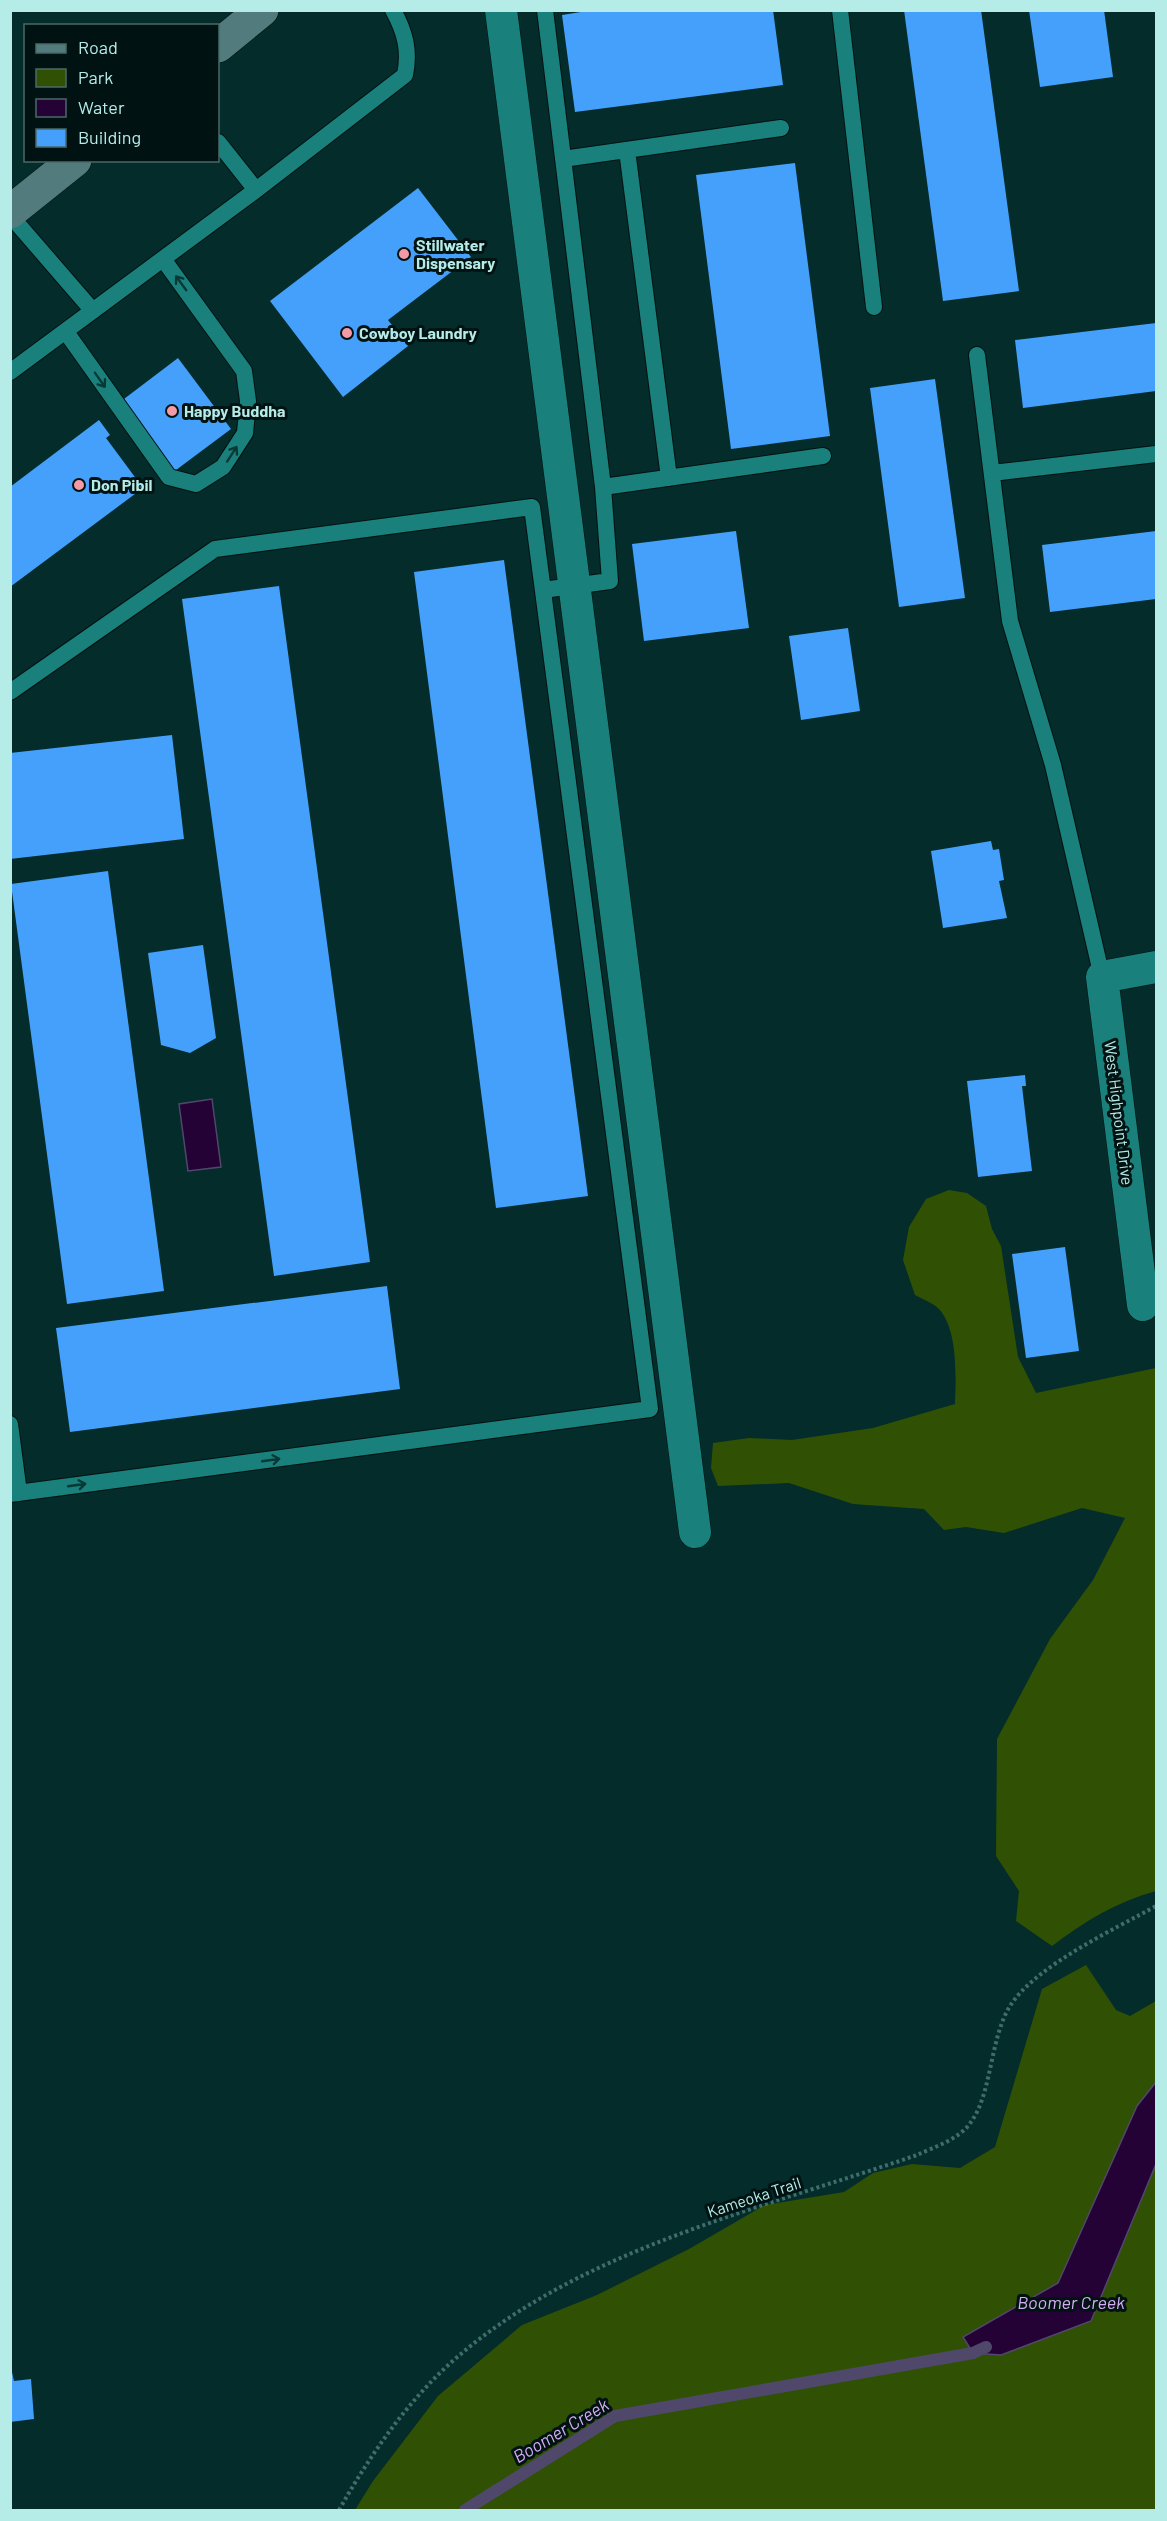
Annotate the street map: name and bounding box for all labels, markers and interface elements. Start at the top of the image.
legend [24,24,219,162]
text: Road [78,36,118,58]
text: Park [78,66,113,88]
text: Water [78,96,125,118]
text: Building [78,126,141,148]
place label: Stillwater Dispensary [416,235,495,272]
marker: Stillwater Dispensary [397,247,411,261]
one-way arrow [175,276,187,292]
place label: Cowboy Laundry [359,323,477,342]
marker: Cowboy Laundry [340,326,354,340]
one-way arrow [94,371,106,387]
place label: Happy Buddha [184,401,285,420]
marker: Happy Buddha [165,404,179,418]
one-way arrow [226,446,238,462]
place label: Don Pibil [91,475,153,494]
marker: Don Pibil [72,478,86,492]
street label: West Highpoint Drive [1101,1040,1138,1186]
one-way arrow [260,1454,280,1465]
one-way arrow [67,1480,87,1491]
street label: Kameoka Trail [705,2172,803,2221]
water label: Boomer Creek [1017,2291,1125,2313]
water label: Boomer Creek [509,2393,613,2467]

